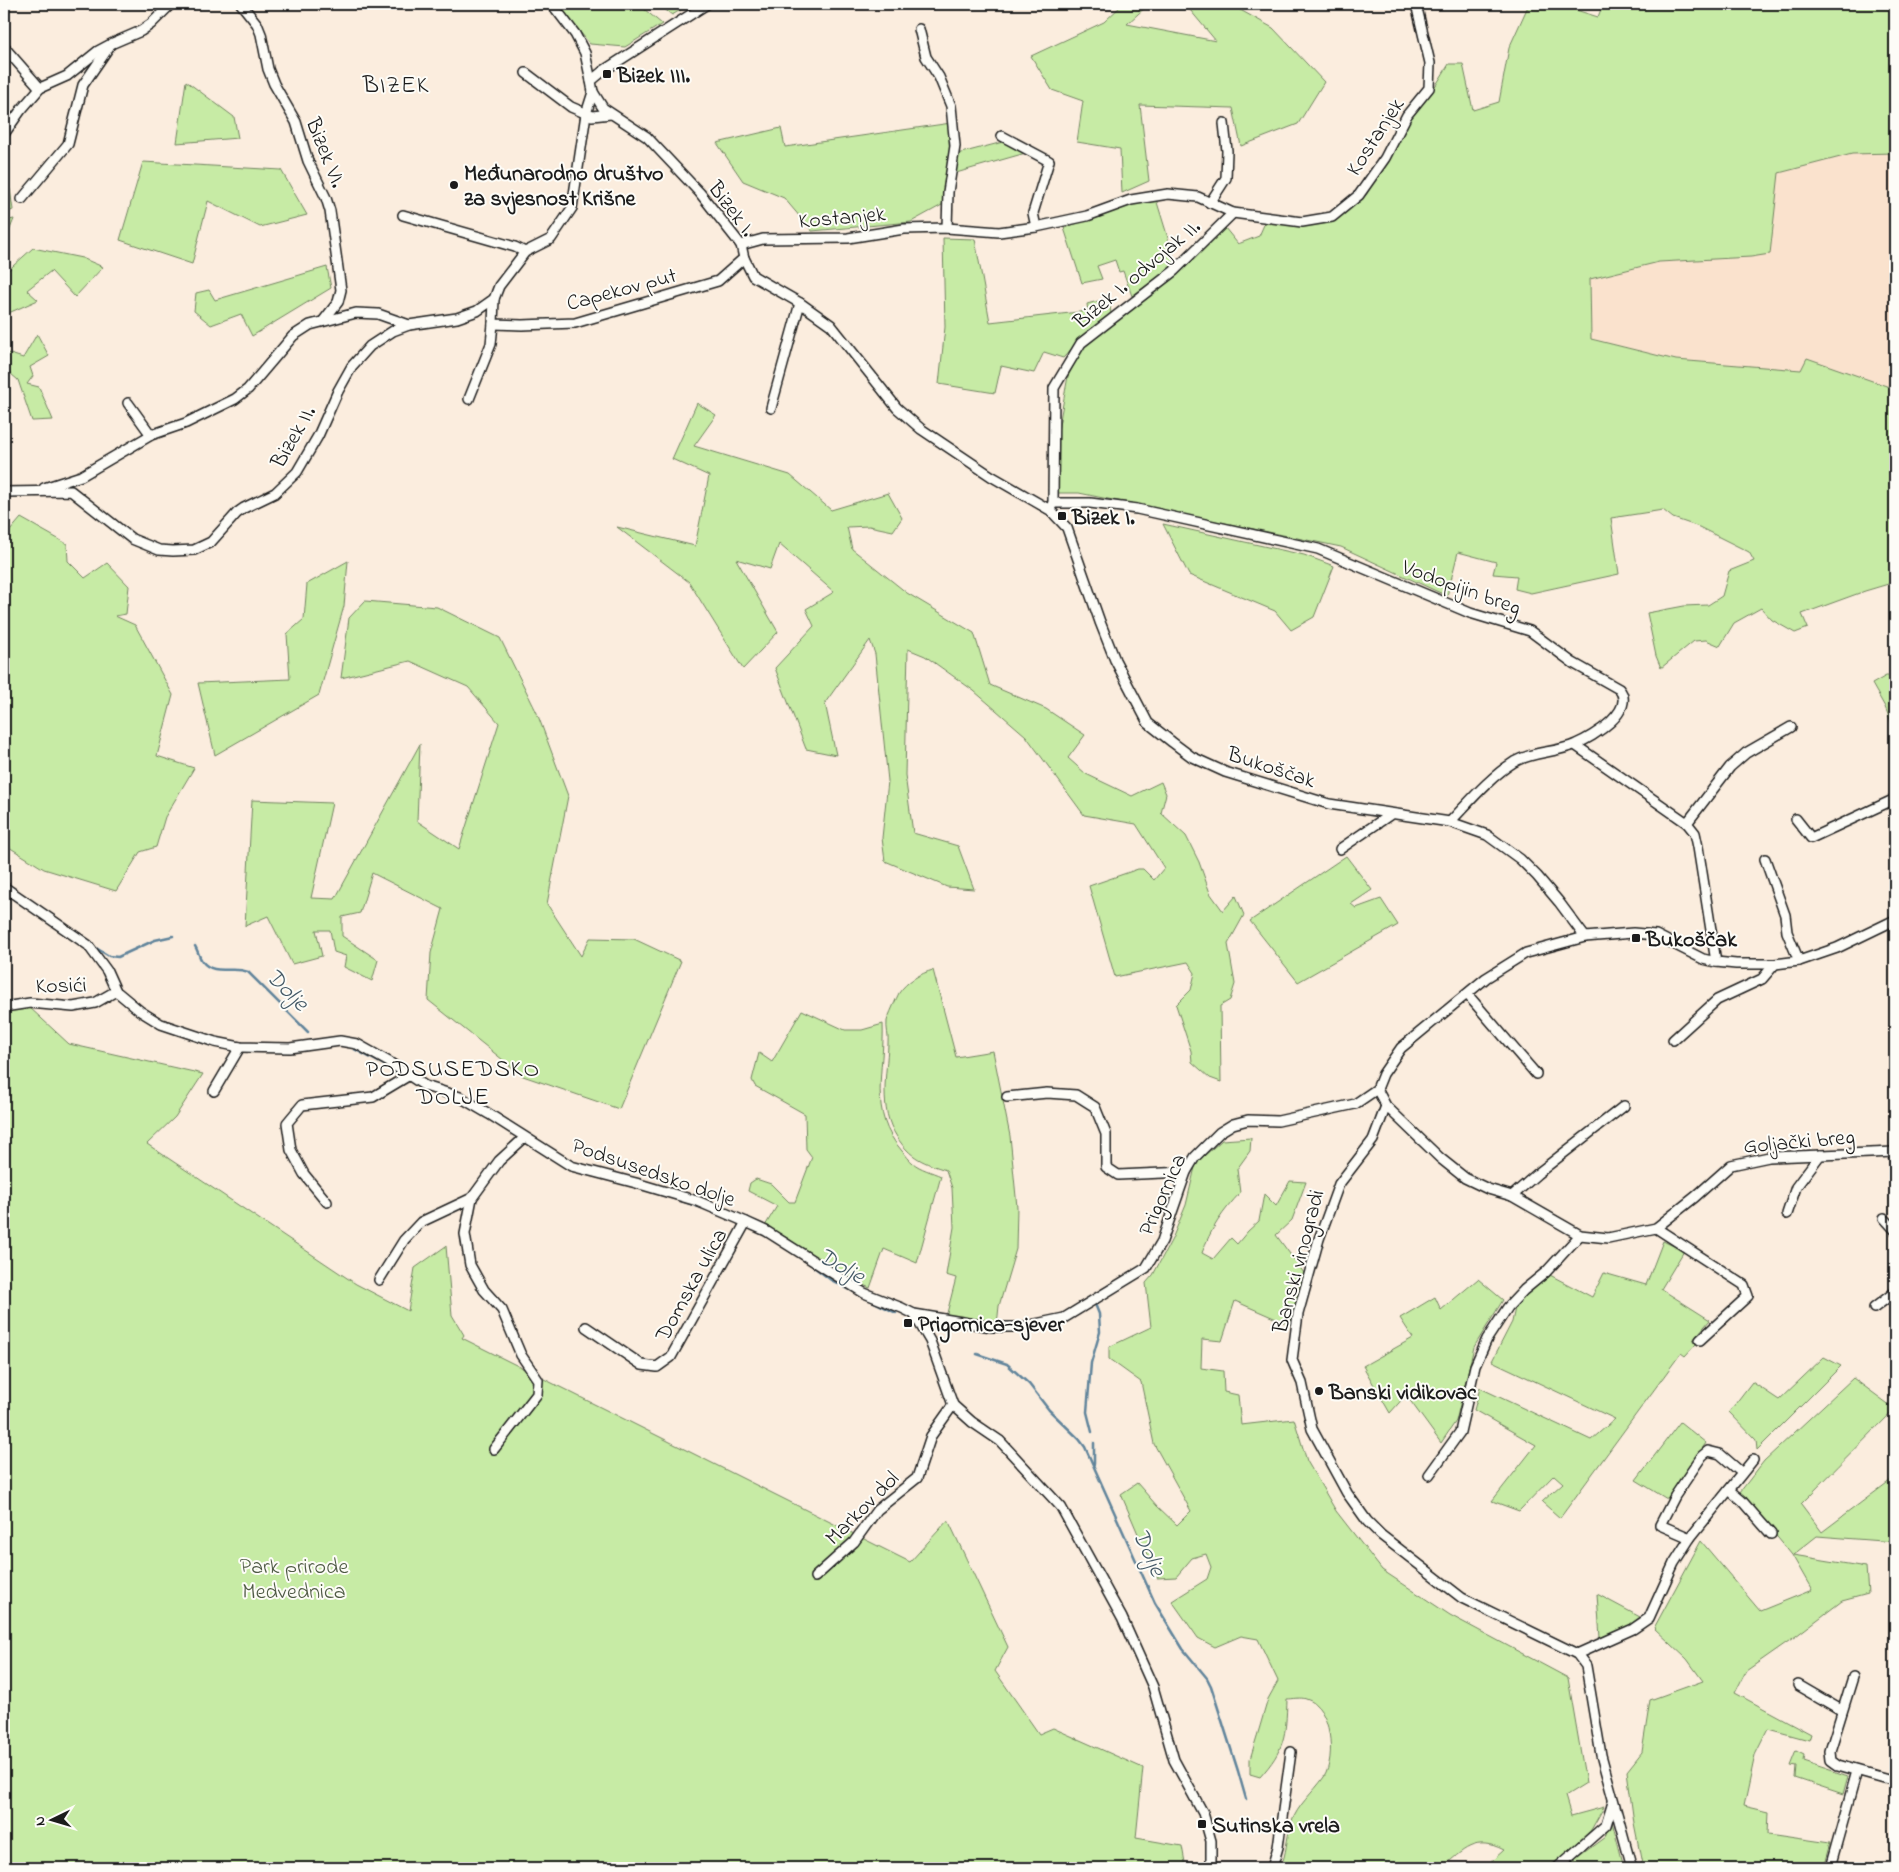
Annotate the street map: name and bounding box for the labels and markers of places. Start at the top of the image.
place label: Bizek III. [616,61,690,93]
marker: Bizek III. [601,68,613,80]
place label: Međunarodno društvo za svjesnost Krišne [464,159,663,216]
marker: Međunarodno društvo za svjesnost Krišne [448,179,460,191]
place label: Bizek I. [1071,503,1135,535]
marker: Bizek I. [1056,510,1068,522]
place label: Bukoščak [1645,925,1738,957]
marker: Bukoščak [1630,932,1642,944]
place label: Prigornica-sjever [918,1310,1066,1343]
marker: Prigornica-sjever [902,1317,914,1329]
place label: Banski vidikovac [1328,1378,1478,1410]
marker: Banski vidikovac [1313,1385,1325,1397]
place label: Sutinska vrela [1212,1811,1340,1843]
marker: Sutinska vrela [1196,1818,1208,1830]

